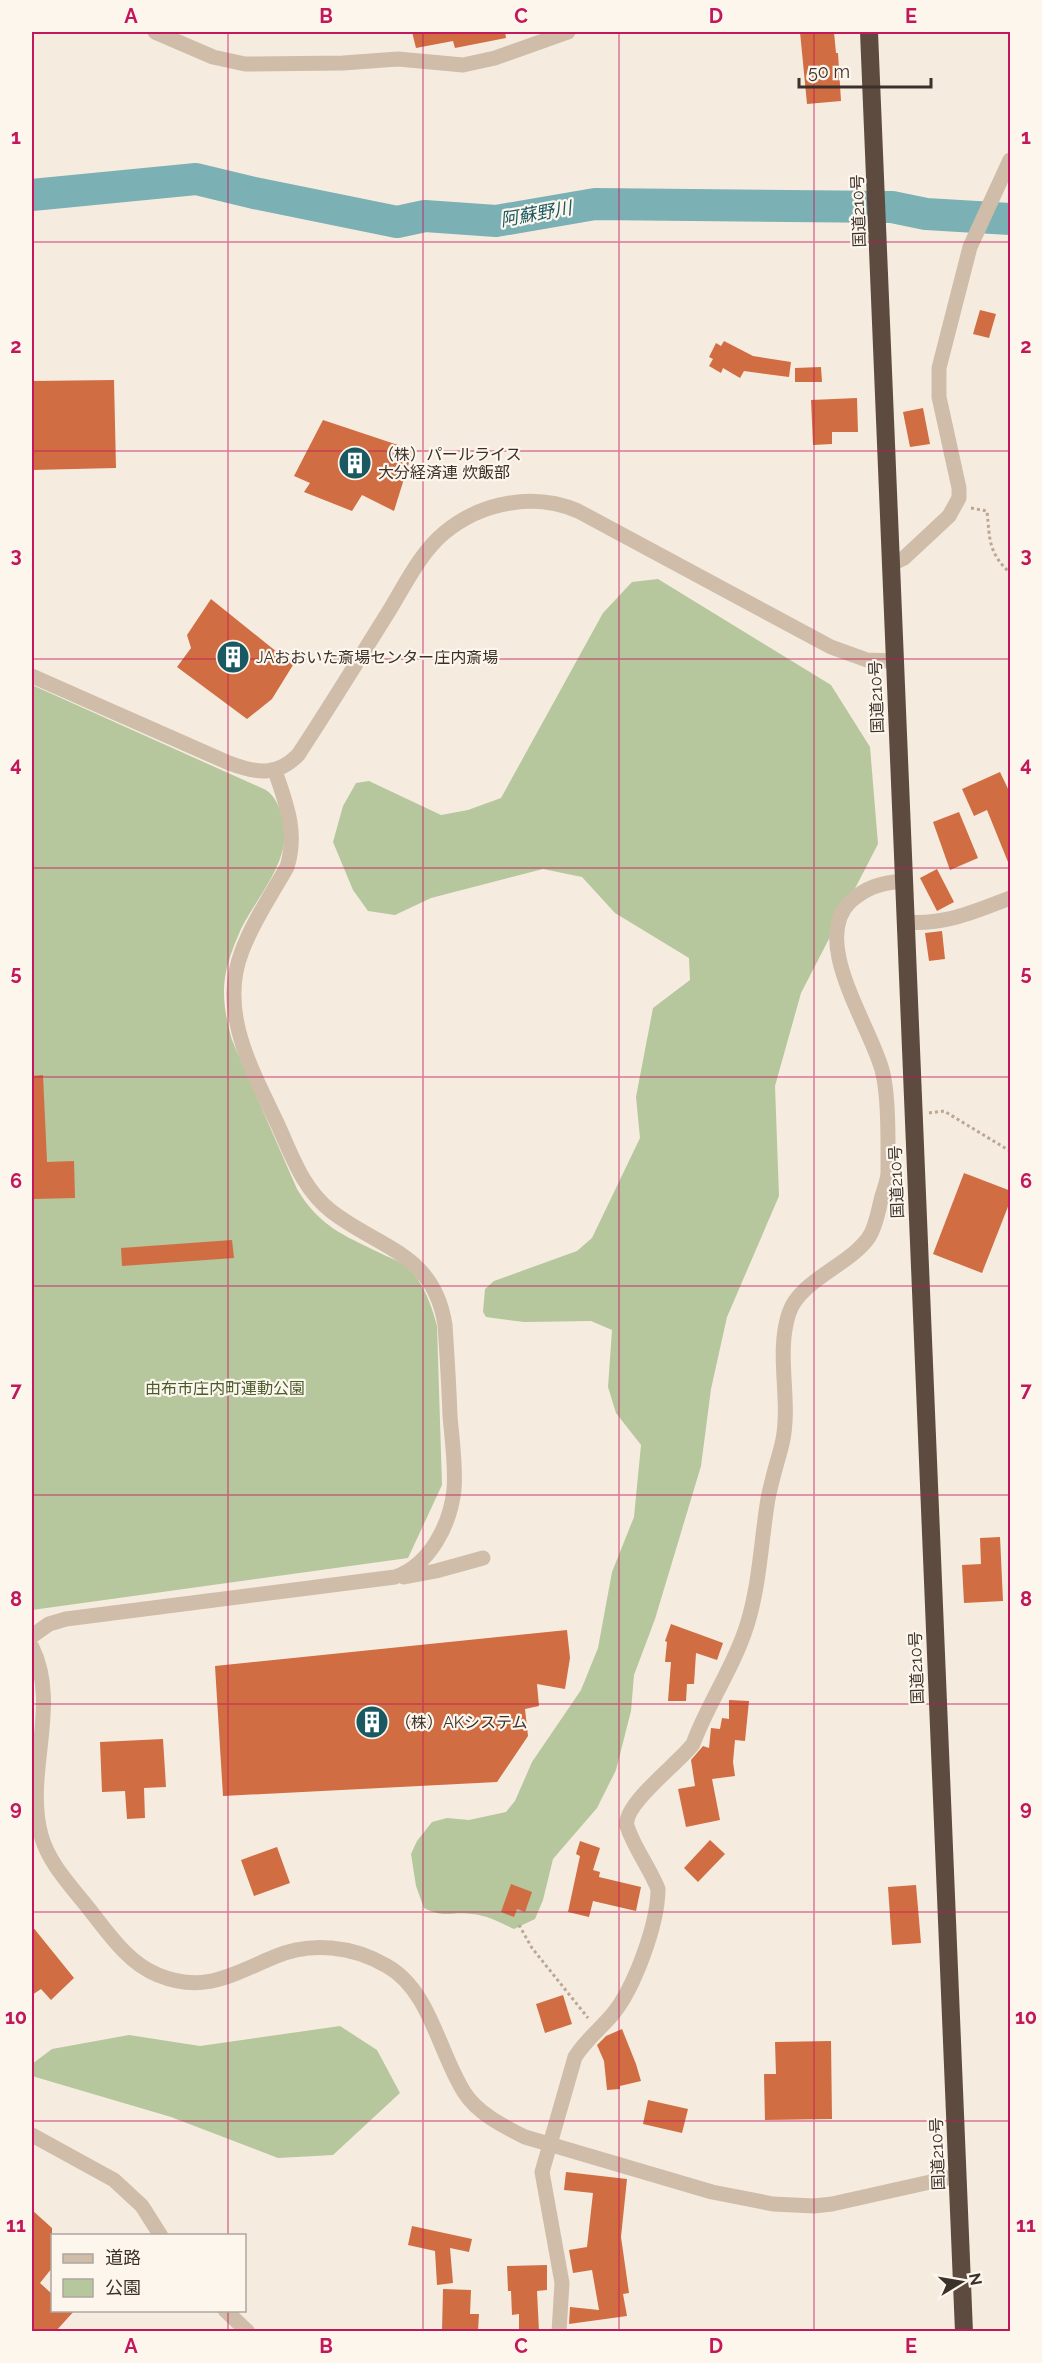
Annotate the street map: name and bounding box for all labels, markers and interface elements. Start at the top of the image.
text: A [124,4,138,28]
text: B [319,4,333,28]
text: C [514,4,528,28]
text: D [709,4,723,28]
text: E [905,4,917,28]
scale bar [799,51,931,89]
text: 50 m [808,61,850,82]
text: 1 [11,125,21,149]
text: 1 [1021,125,1031,149]
street label: 国道210号 [848,174,869,248]
water label: 阿蘇野川 [499,197,575,230]
text: 2 [10,334,22,358]
text: 2 [1020,334,1032,358]
building icon: （株）パールライス 大分経済連 炊飯部 [337,445,373,481]
place label: （株）パールライス 大分経済連 炊飯部 [378,445,522,482]
text: 3 [10,543,22,567]
text: 3 [1020,543,1032,567]
building icon: JAおおいた斎場センター庄内斎場 [215,639,251,675]
place label: JAおおいた斎場センター庄内斎場 [256,648,498,667]
street label: 国道210号 [866,660,887,734]
text: 4 [10,752,22,776]
text: 4 [1020,752,1032,776]
text: 5 [10,961,22,985]
text: 5 [1020,961,1032,985]
street label: 国道210号 [886,1145,907,1219]
text: 6 [10,1169,22,1193]
text: 6 [1020,1169,1032,1193]
text: 7 [10,1378,22,1402]
text: 7 [1020,1378,1032,1402]
park label: 由布市庄内町運動公園 [145,1379,305,1398]
text: 8 [10,1587,22,1611]
text: 8 [1020,1587,1032,1611]
street label: 国道210号 [906,1631,927,1705]
building icon: （株）AKシステム [354,1704,390,1740]
place label: （株）AKシステム [395,1713,528,1732]
text: 9 [10,1796,22,1820]
text: 9 [1020,1796,1032,1820]
text: 10 [5,2005,27,2029]
text: 10 [1015,2005,1037,2029]
street label: 国道210号 [927,2117,948,2191]
text: 11 [6,2213,26,2237]
text: 11 [1016,2213,1036,2237]
legend [51,2234,246,2312]
text: 道路 [105,2247,141,2268]
north arrow [931,2252,991,2312]
text: N [965,2271,986,2287]
text: 公園 [105,2277,141,2298]
text: A [124,2334,138,2358]
text: B [319,2334,333,2358]
text: C [514,2334,528,2358]
text: D [709,2334,723,2358]
text: E [905,2334,917,2358]

